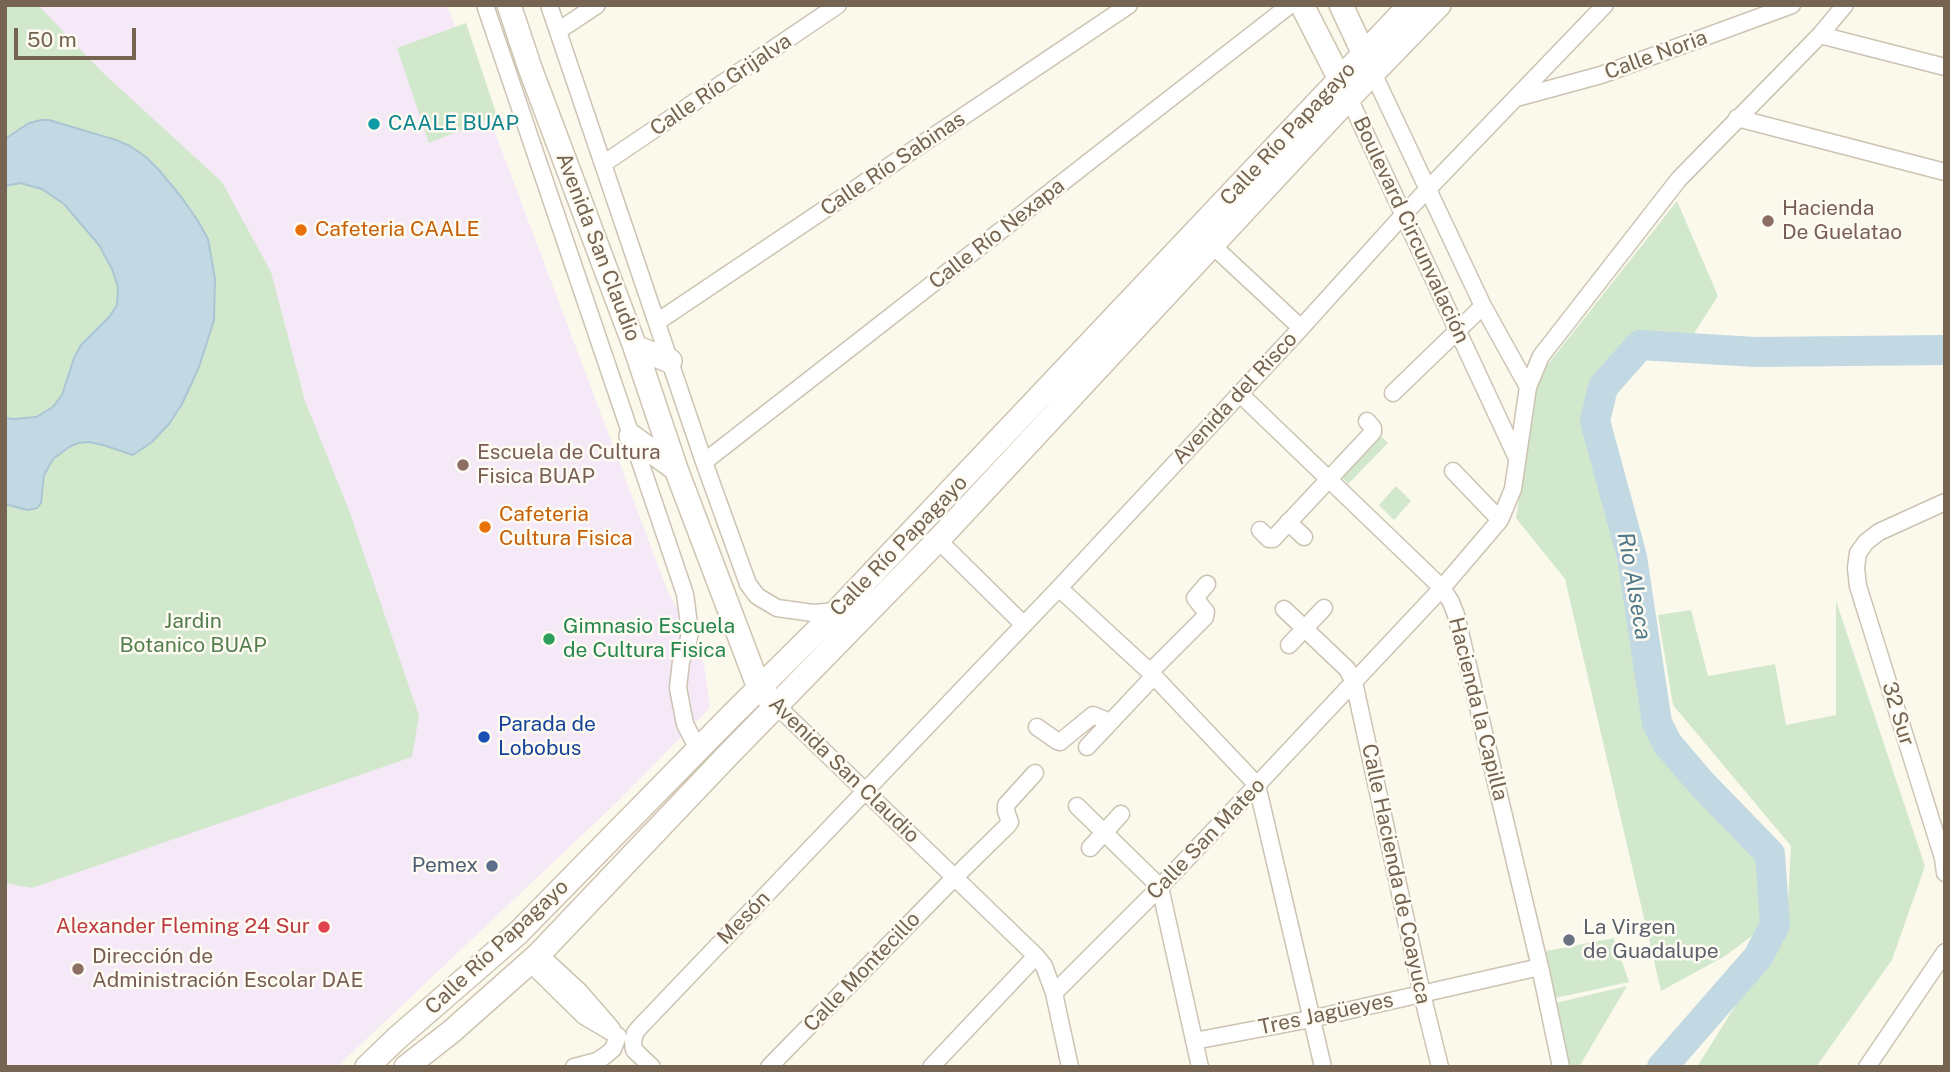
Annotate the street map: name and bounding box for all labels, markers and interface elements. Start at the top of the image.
scale bar [18,14,140,58]
street label: Calle Noria [1601,25,1711,85]
text: 50 m [27,27,77,52]
street label: Calle Río Grijalva [646,28,796,142]
street label: Calle Río Papagayo [1215,57,1361,211]
street label: Calle Río Sabinas [816,106,970,222]
place label: CAALE BUAP [388,111,519,137]
street label: Boulevard Circunvalación [1347,113,1475,347]
marker: CAALE BUAP [366,116,382,132]
street label: Avenida San Claudio [550,149,646,345]
street label: Calle Río Nexapa [924,173,1070,295]
place label: Hacienda De Guelatao [1782,196,1902,246]
marker: Hacienda De Guelatao [1760,213,1776,229]
place label: Cafeteria CAALE [315,217,479,243]
marker: Cafeteria CAALE [293,222,309,238]
street label: Avenida del Risco [1167,327,1303,469]
place label: Escuela de Cultura Fisica BUAP [477,440,661,490]
marker: Escuela de Cultura Fisica BUAP [455,457,471,473]
street label: Calle Río Papagayo [825,470,973,622]
place label: Cafeteria Cultura Fisica [499,502,633,552]
marker: Cafeteria Cultura Fisica [477,519,493,535]
water label: Rio Alseca [1611,530,1657,642]
park label: Jardin Botanico BUAP [119,609,267,659]
place label: Gimnasio Escuela de Cultura Fisica [563,614,735,664]
street label: Hacienda la Capilla [1443,615,1513,803]
marker: Gimnasio Escuela de Cultura Fisica [541,631,557,647]
street label: 32 Sur [1876,679,1920,749]
street label: Avenida San Claudio [763,692,925,848]
place label: Parada de Lobobus [498,712,596,762]
marker: Parada de Lobobus [476,729,492,745]
street label: Calle Hacienda de Coayuca [1356,742,1436,1006]
street label: Calle San Mateo [1142,773,1270,905]
place label: Pemex [412,853,478,879]
marker: Pemex [484,858,500,874]
street label: Calle Río Papagayo [420,874,574,1020]
street label: Mesón [712,886,776,950]
street label: Calle Montecillo [798,907,926,1037]
place label: Alexander Fleming 24 Sur [56,914,310,940]
place label: La Virgen de Guadalupe [1583,915,1719,965]
marker: Alexander Fleming 24 Sur [316,919,332,935]
marker: La Virgen de Guadalupe [1561,932,1577,948]
place label: Dirección de Administración Escolar DAE [92,944,363,994]
marker: Dirección de Administración Escolar DAE [70,961,86,977]
street label: Tres Jagüeyes [1256,987,1396,1041]

